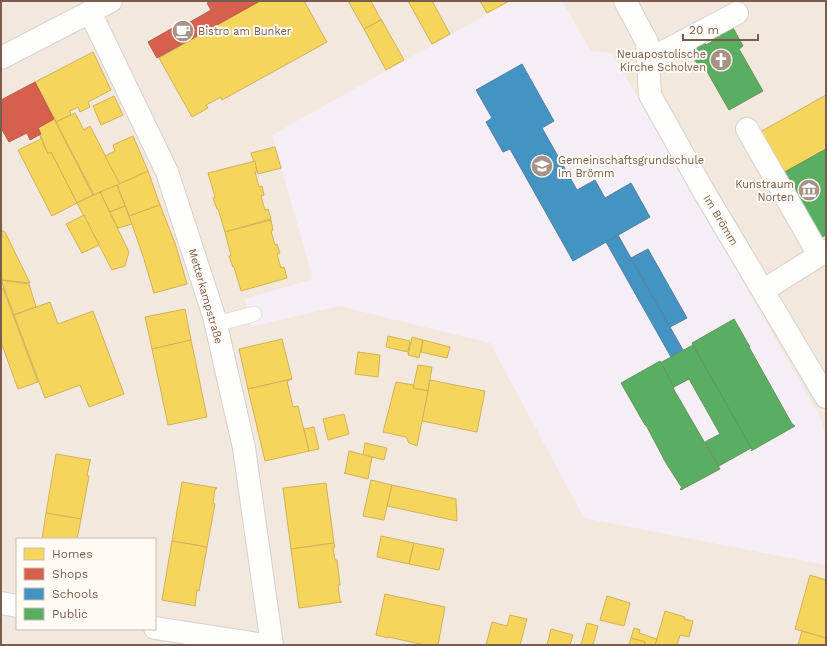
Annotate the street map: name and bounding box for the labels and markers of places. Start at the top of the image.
cafe icon: Bistro am Bunker [170,18,196,44]
place label: Bistro am Bunker [198,25,292,38]
church icon: Neuapostolische Kirche Scholven [708,47,734,73]
place label: Neuapostolische Kirche Scholven [617,48,706,74]
school or university icon: Gemeinschaftsgrundschule Im Brömm [529,153,555,179]
place label: Gemeinschaftsgrundschule Im Brömm [558,154,704,180]
museum icon: Kunstraum Norten [796,177,822,203]
place label: Kunstraum Norten [735,178,794,204]

